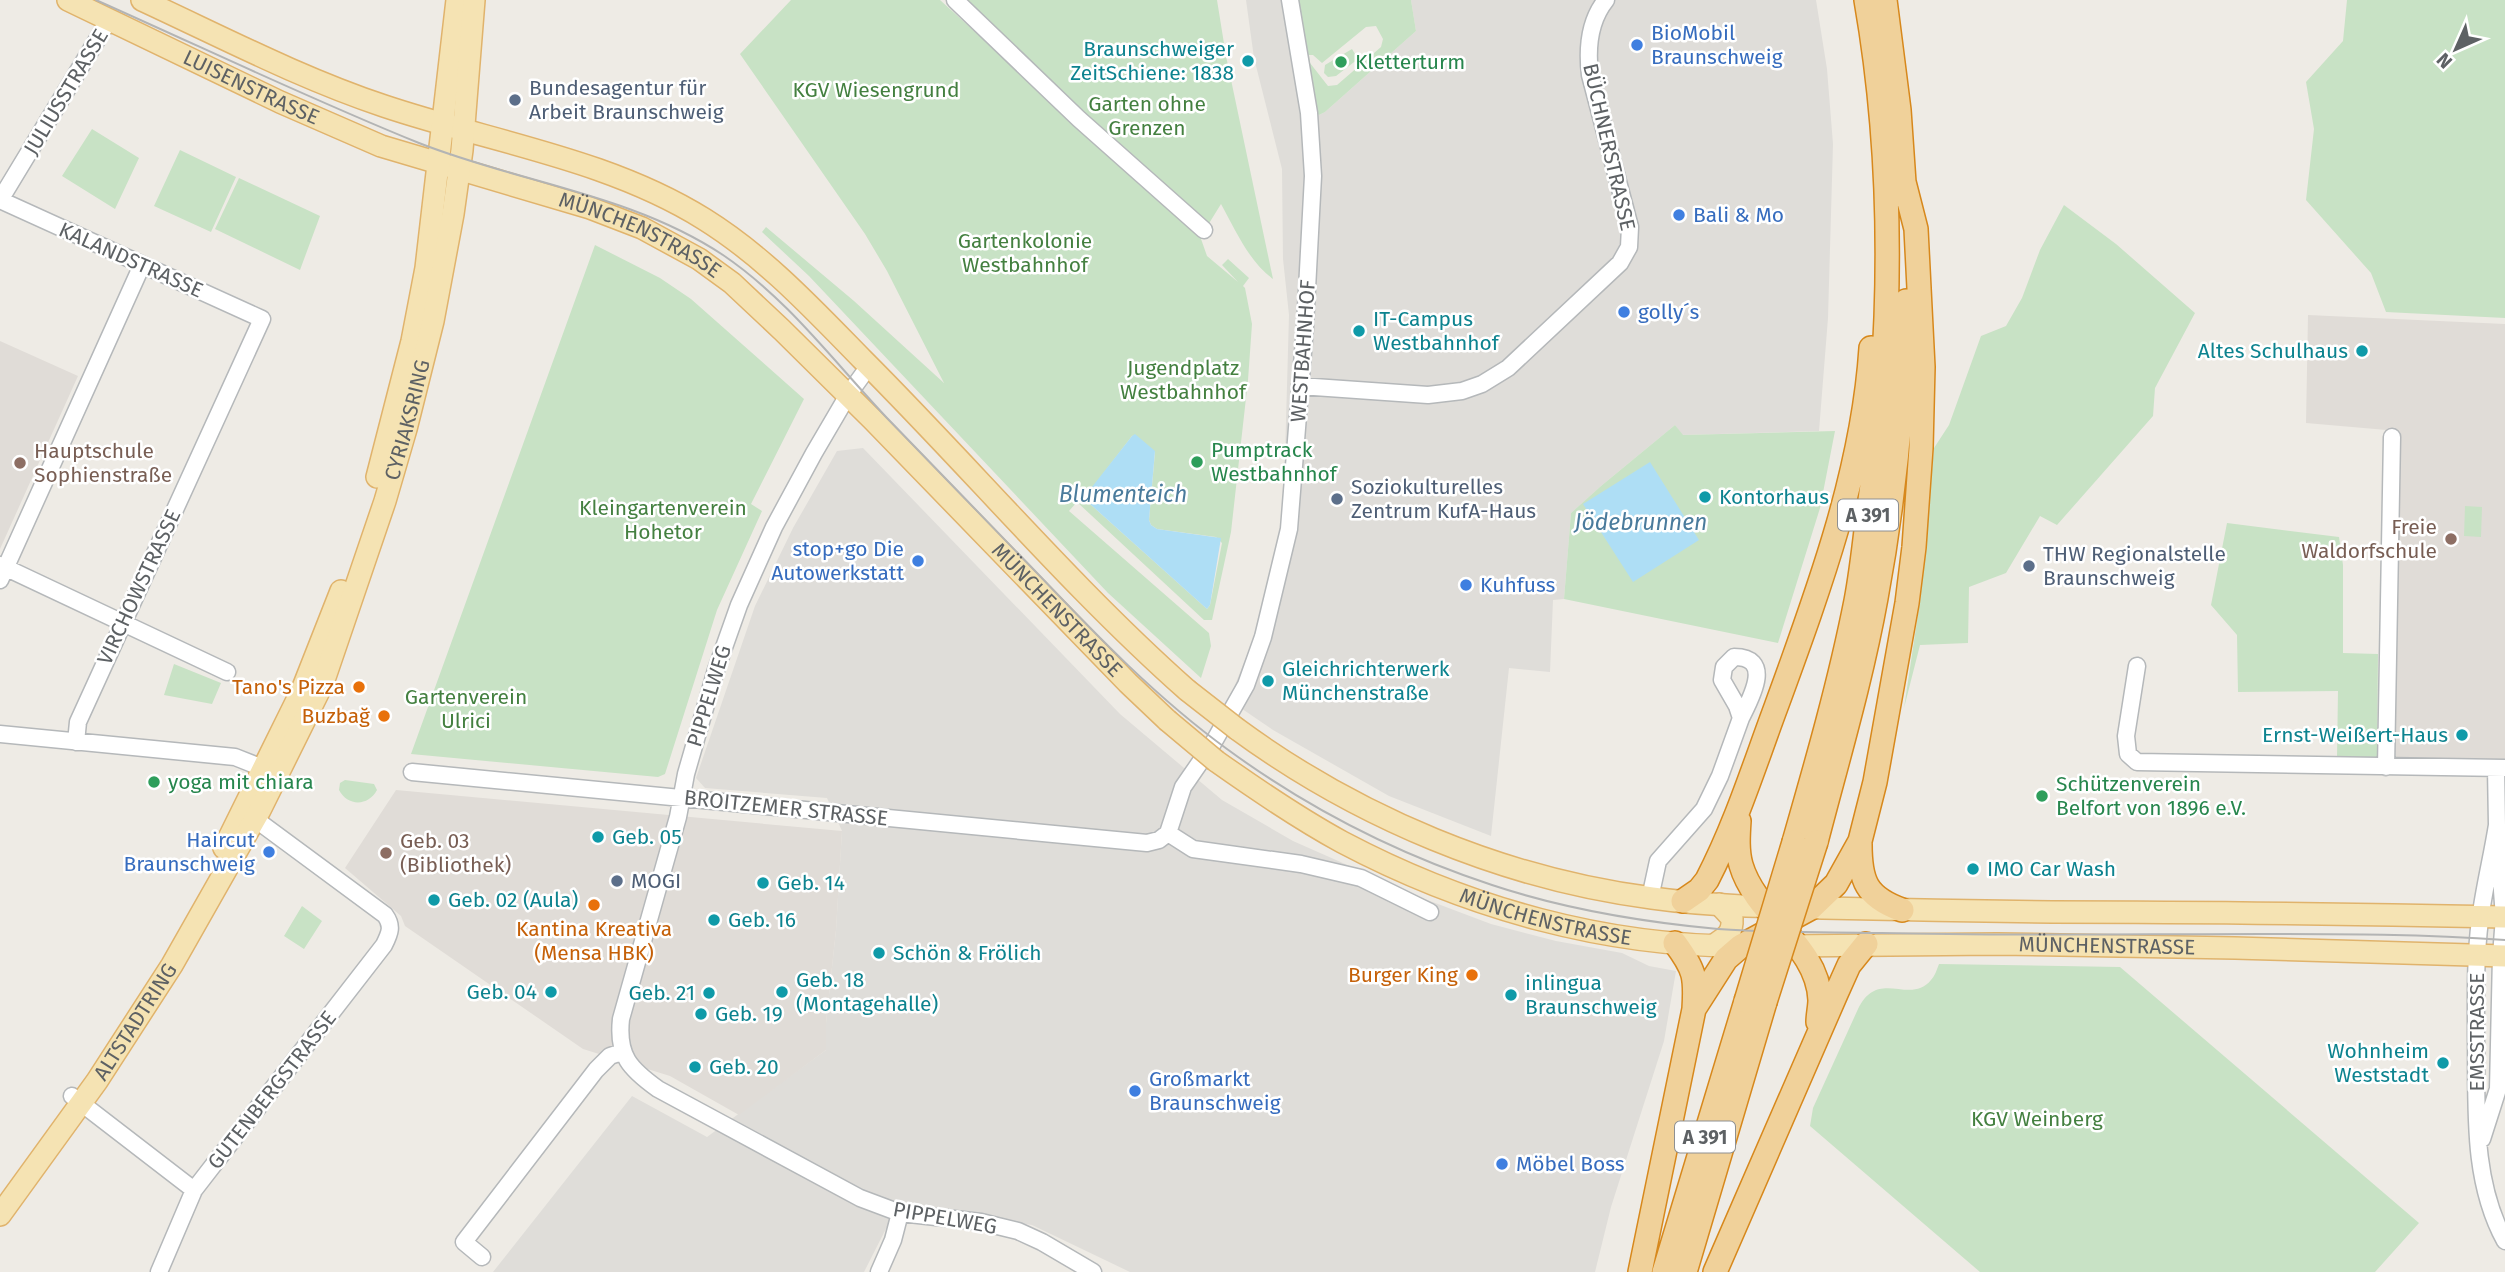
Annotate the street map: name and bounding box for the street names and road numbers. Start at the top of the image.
street label: JULIUSSTRASSE [18,24,114,160]
street label: LUISENSTRASSE [179,44,323,131]
street label: BÜCHNERSTRASSE [1577,61,1641,233]
street label: MÜNCHENSTRASSE [556,186,726,284]
street label: KALANDSTRASSE [55,217,207,303]
street label: WESTBAHNHOF [1285,279,1321,423]
street label: CYRIAKSRING [379,357,436,483]
road number: A 391 [1838,500,1898,530]
street label: VIRCHOWSTRASSE [92,505,186,669]
street label: MÜNCHENSTRASSE [986,537,1128,682]
street label: PIPPELWEG [681,642,737,750]
street label: BROITZEMER STRASSE [683,784,889,832]
street label: MÜNCHENSTRASSE [1456,882,1633,951]
street label: MÜNCHENSTRASSE [2018,931,2196,960]
street label: ALTSTADTRING [88,958,183,1085]
street label: EMSSTRASSE [2464,973,2490,1091]
street label: GUTENBERGSTRASSE [202,1006,342,1174]
road number: A 391 [1675,1121,1735,1152]
street label: PIPPELWEG [891,1196,999,1240]

